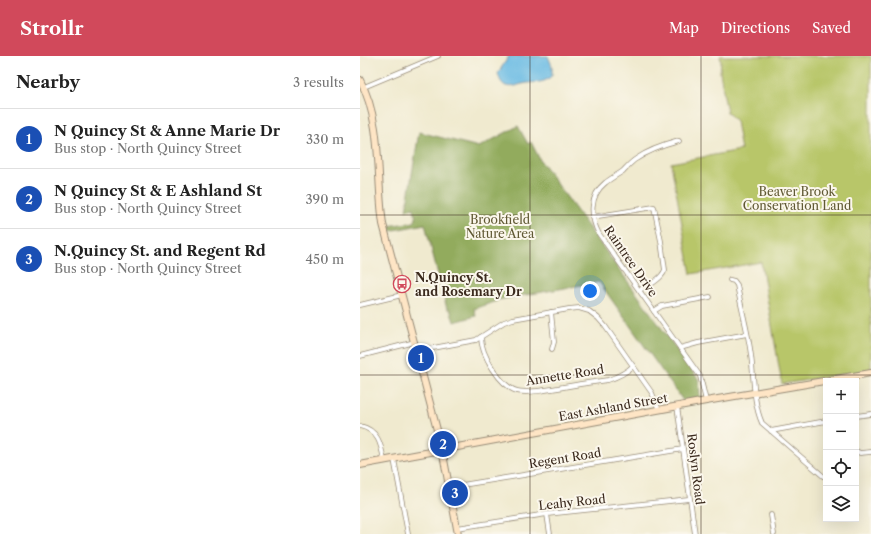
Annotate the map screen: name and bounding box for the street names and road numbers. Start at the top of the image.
street label: Raintree Drive [601,223,661,300]
street label: Annette Road [524,361,606,389]
street label: East Ashland Street [557,390,669,424]
street label: Roslyn Road [684,432,708,506]
street label: Regent Road [528,445,603,471]
street label: Leahy Road [538,491,607,513]

